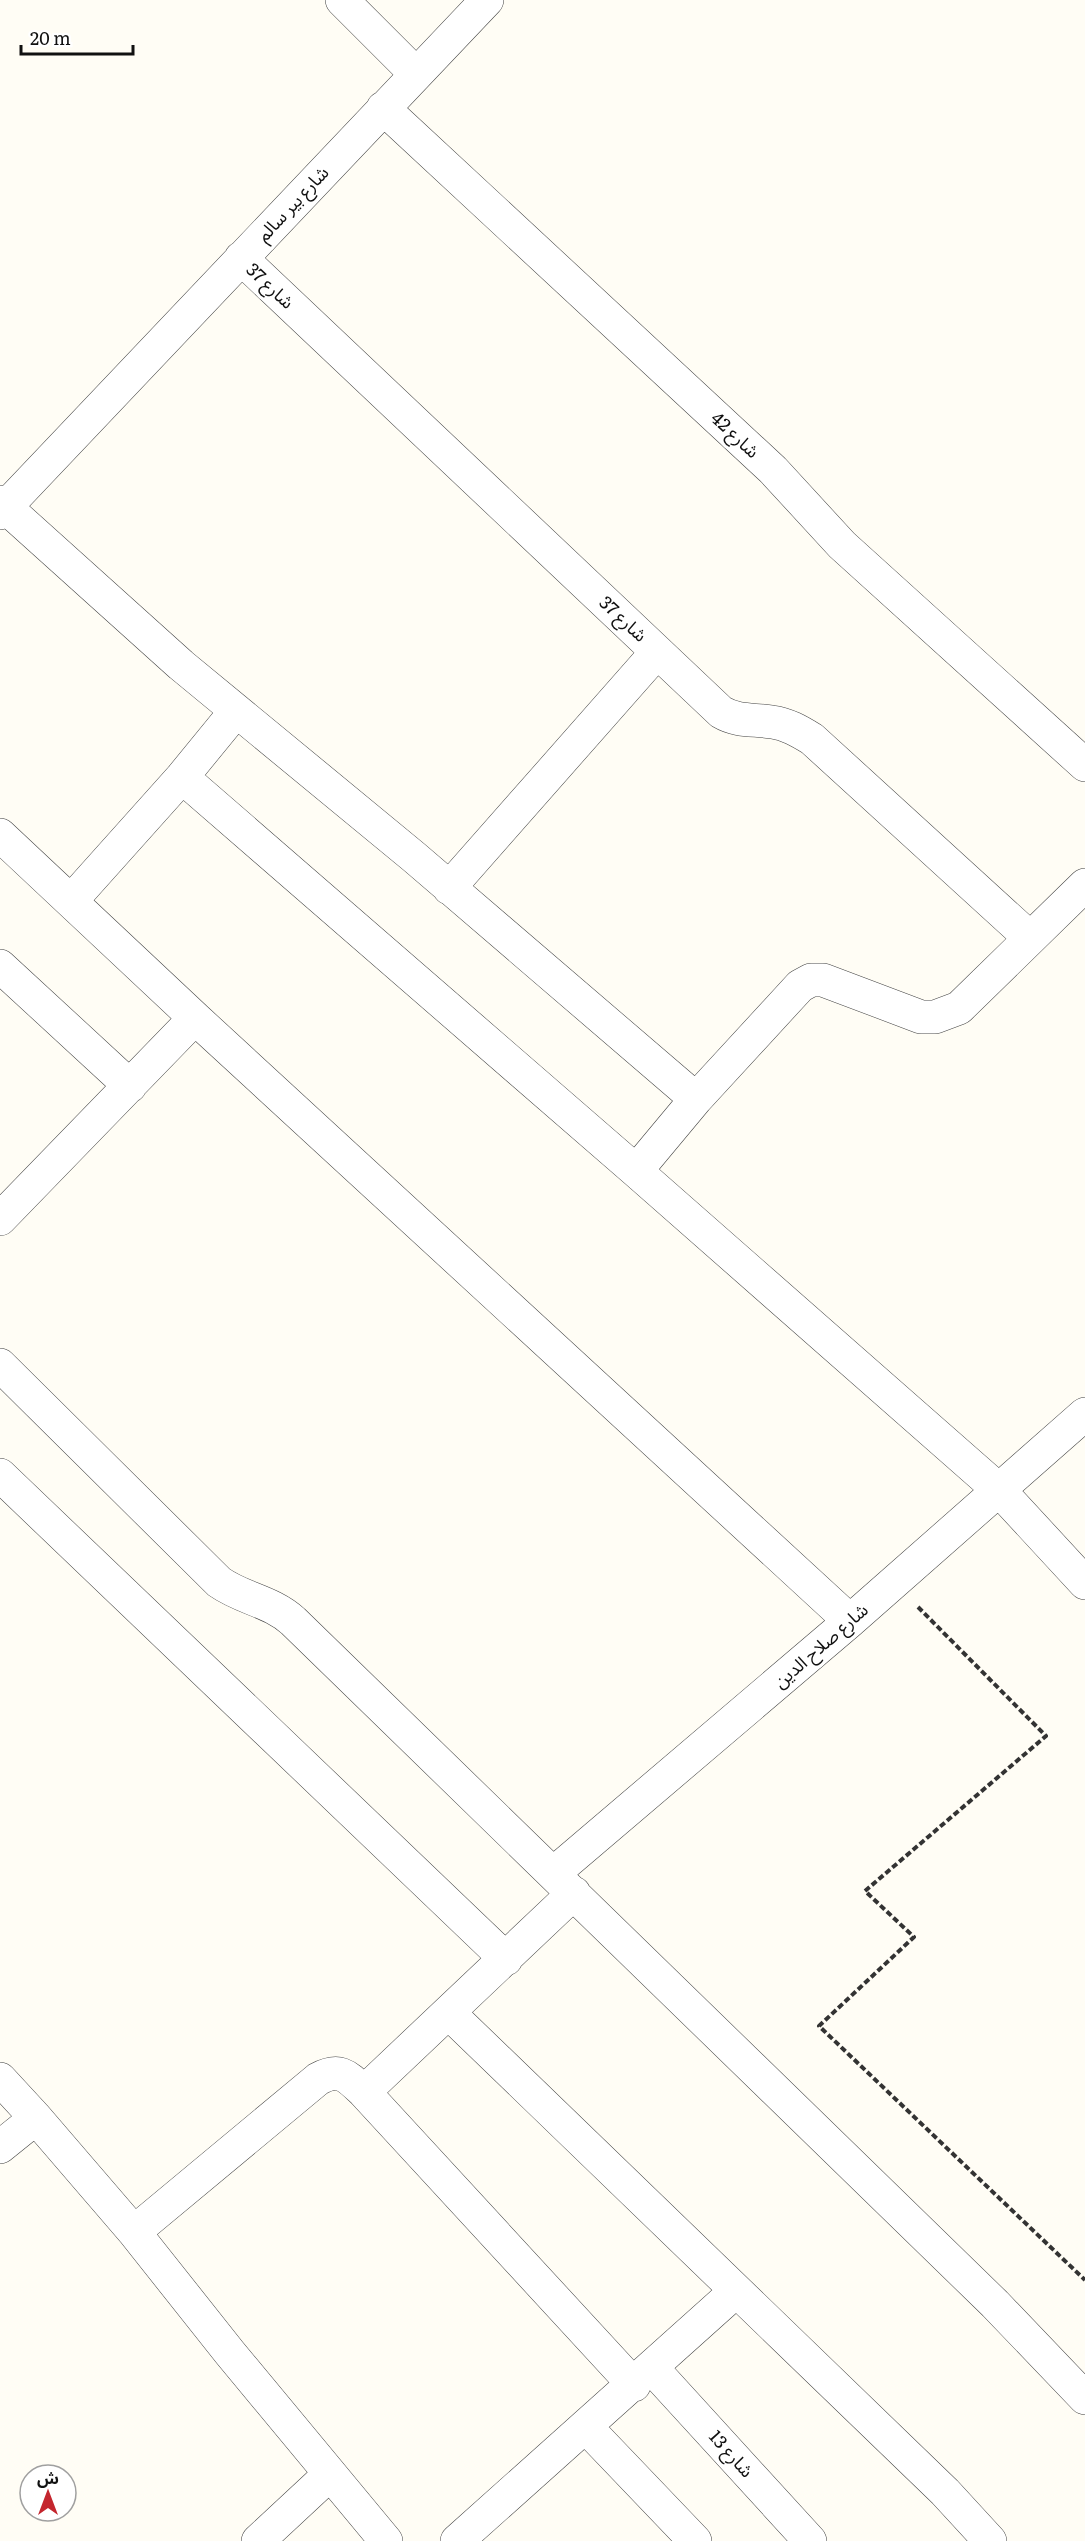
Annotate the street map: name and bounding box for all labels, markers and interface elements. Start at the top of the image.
scale bar [21,18,134,56]
text: 20 m [30,24,71,51]
street label: شارع بير سالم [250,159,336,248]
street label: شارع 37 [240,256,301,316]
street label: شارع 42 [704,404,766,465]
street label: شارع 37 [593,589,654,649]
street label: شارع صلاح الدين [767,1596,875,1695]
street label: شارع 13 [702,2423,761,2484]
north arrow [18,2463,78,2523]
text: ش [37,2465,59,2489]

